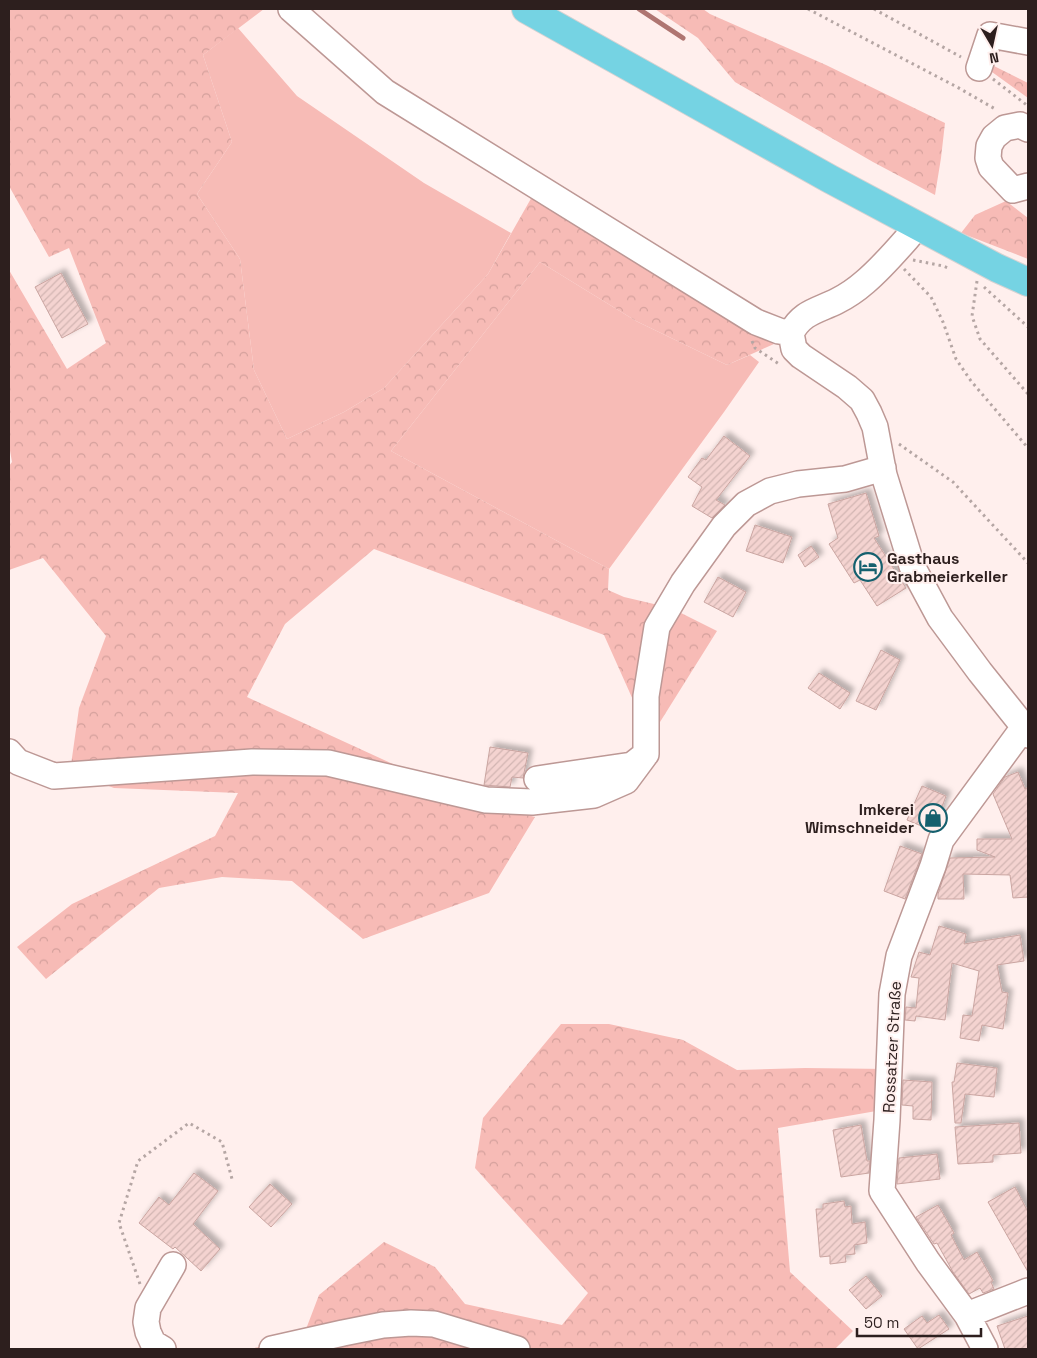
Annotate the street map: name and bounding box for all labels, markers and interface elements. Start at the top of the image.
north arrow [967,20,1017,70]
text: N [988,48,1000,67]
place label: Gasthaus Grabmeierkeller [887,548,1008,587]
hotel icon: Gasthaus Grabmeierkeller [853,552,883,582]
place label: Imkerei Wimschneider [805,799,914,838]
shop icon: Imkerei Wimschneider [918,803,948,833]
street label: Rossatzer Straße [878,980,906,1114]
scale bar [857,1306,981,1338]
text: 50 m [864,1313,899,1332]

